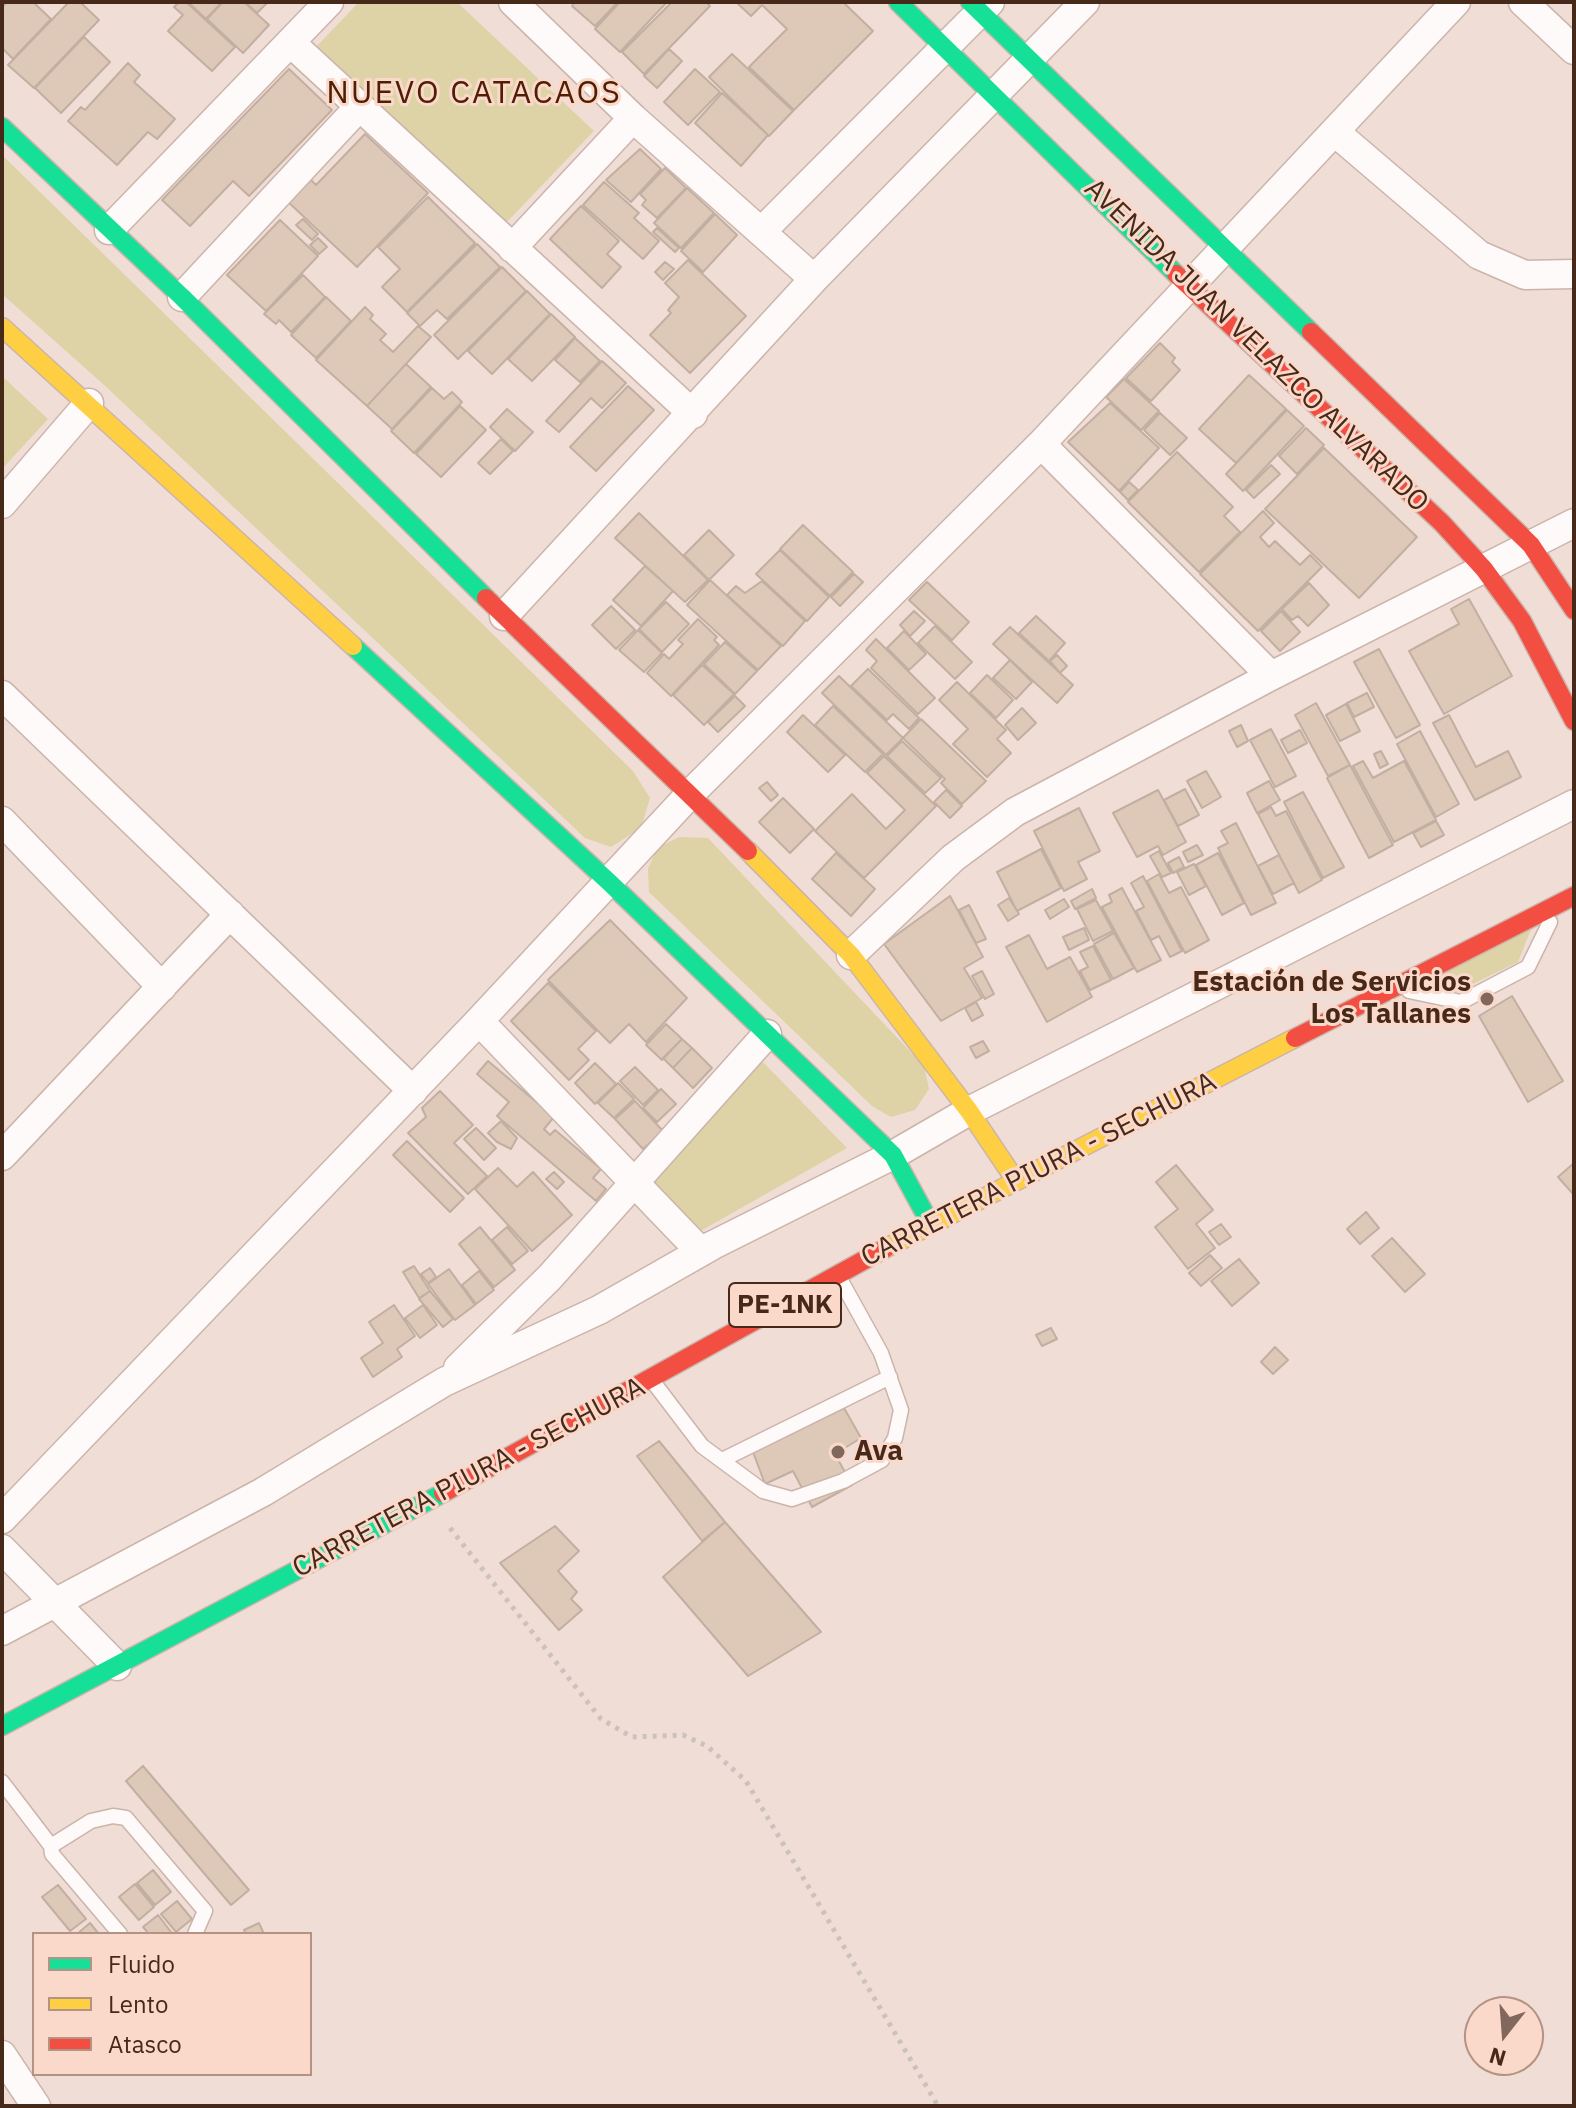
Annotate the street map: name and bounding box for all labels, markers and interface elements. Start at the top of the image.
district label: NUEVO CATACAOS [326,75,622,113]
street label: AVENIDA JUAN VELAZCO ALVARADO [1077,172,1435,520]
place label: Estación de Servicios Los Tallanes [1192,966,1471,1032]
marker: Estación de Servicios Los Tallanes [1478,990,1496,1008]
street label: CARRETERA PIURA - SECHURA [856,1066,1222,1274]
road number: PE-1NK [729,1283,841,1327]
street label: CARRETERA PIURA - SECHURA [287,1371,651,1585]
place label: Ava [854,1435,903,1469]
marker: Ava [829,1443,847,1461]
legend [32,1932,312,2076]
text: Fluido [108,1948,175,1980]
text: Lento [108,1988,168,2020]
north arrow [1464,1996,1544,2076]
text: Atasco [108,2028,182,2060]
text: N [1486,2041,1509,2074]

